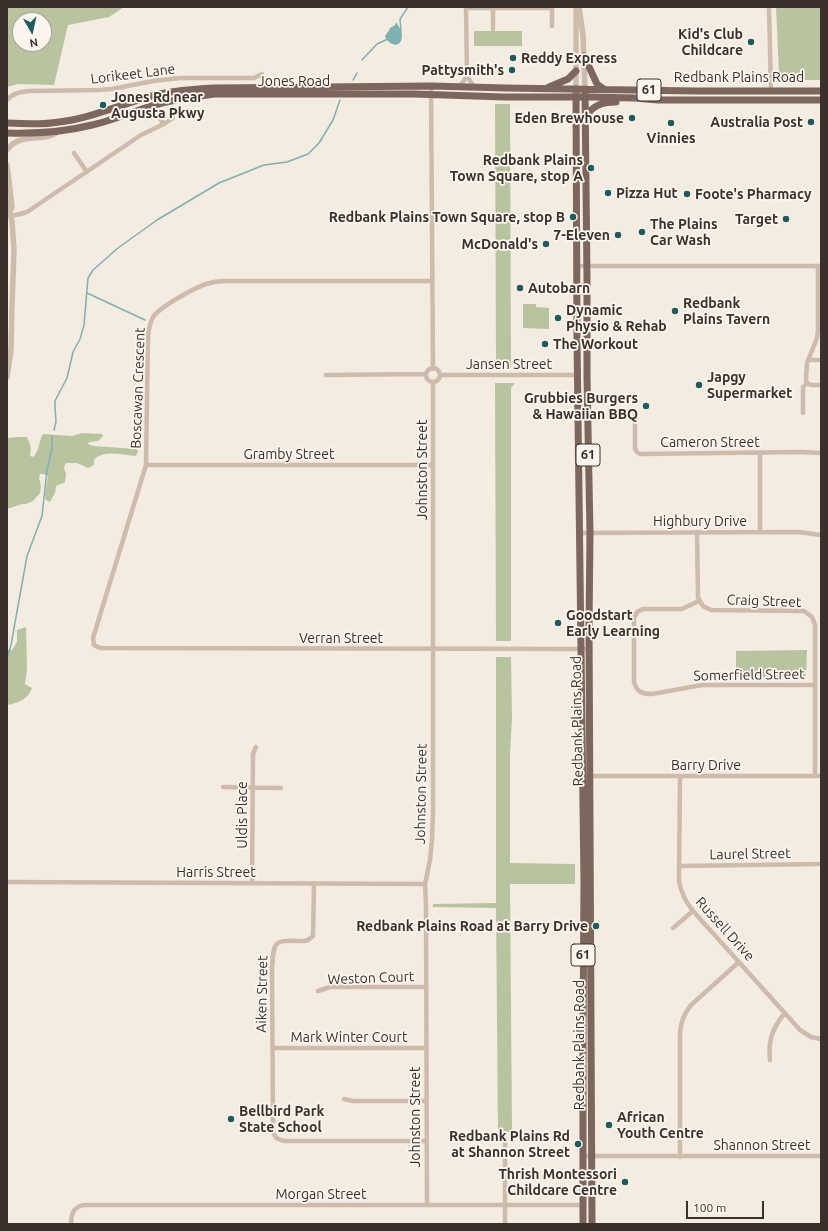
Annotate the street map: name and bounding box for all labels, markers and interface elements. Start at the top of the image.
north arrow [12,12,52,52]
place label: Kid's Club Childcare [678,26,743,58]
text: N [29,36,39,49]
marker: Kid's Club Childcare [746,37,756,47]
place label: Reddy Express [521,50,617,66]
marker: Reddy Express [508,53,518,63]
street label: Lorikeet Lane [90,60,176,88]
place label: Pattysmith's [422,62,504,78]
marker: Pattysmith's [507,65,517,75]
street label: Redbank Plains Road [674,69,804,85]
street label: Jones Road [258,73,330,89]
road number: 61 [637,79,661,101]
place label: Jones Rd near Augusta Pkwy [111,89,204,122]
marker: Jones Rd near Augusta Pkwy [98,100,108,110]
place label: Eden Brewhouse [514,110,624,126]
marker: Eden Brewhouse [627,113,637,123]
place label: Australia Post [710,114,803,130]
marker: Australia Post [806,117,816,127]
marker: Vinnies [666,118,676,128]
place label: Vinnies [646,130,696,146]
place label: Redbank Plains Town Square, stop A [450,152,583,184]
marker: Redbank Plains Town Square, stop A [586,163,596,173]
place label: Pizza Hut [616,185,678,201]
place label: Foote's Pharmacy [695,186,811,202]
marker: Pizza Hut [603,188,613,198]
marker: Foote's Pharmacy [682,189,692,199]
place label: Redbank Plains Town Square, stop B [329,209,565,225]
place label: Target [735,211,778,227]
marker: Redbank Plains Town Square, stop B [568,212,578,222]
marker: Target [781,214,791,224]
place label: The Plains Car Wash [650,216,718,248]
place label: 7-Eleven [553,227,610,243]
marker: The Plains Car Wash [637,227,647,237]
marker: 7-Eleven [613,230,623,240]
place label: McDonald's [462,236,538,252]
marker: McDonald's [541,239,551,249]
place label: Autobarn [528,280,590,296]
marker: Autobarn [515,283,525,293]
place label: Redbank Plains Tavern [683,295,770,328]
place label: Dynamic Physio & Rehab [566,302,667,334]
marker: Redbank Plains Tavern [670,306,680,316]
marker: Dynamic Physio & Rehab [553,313,563,323]
street label: Boscawan Crescent [127,327,149,449]
place label: The Workout [553,336,638,352]
marker: The Workout [540,339,550,349]
street label: Jansen Street [466,356,552,372]
place label: Japgy Supermarket [707,369,792,402]
marker: Japgy Supermarket [694,380,704,390]
place label: Grubbies Burgers & Hawaiian BBQ [524,390,638,422]
marker: Grubbies Burgers & Hawaiian BBQ [641,401,651,411]
street label: Johnston Street [414,419,430,521]
street label: Cameron Street [660,434,760,450]
road number: 61 [576,444,600,466]
street label: Gramby Street [243,446,335,462]
street label: Highbury Drive [653,513,747,529]
street label: Craig Street [726,591,802,611]
place label: Goodstart Early Learning [566,607,660,640]
marker: Goodstart Early Learning [553,618,563,628]
street label: Verran Street [299,630,383,646]
street label: Redbank Plains Road [567,656,587,786]
street label: Somerfield Street [693,666,805,684]
street label: Johnston Street [412,743,430,845]
street label: Barry Drive [671,757,741,773]
street label: Uldis Place [234,781,250,849]
street label: Laurel Street [709,845,791,863]
street label: Harris Street [176,864,256,880]
street label: Russell Drive [692,894,758,964]
place label: Redbank Plains Road at Barry Drive [356,918,588,934]
marker: Redbank Plains Road at Barry Drive [591,921,601,931]
road number: 61 [571,944,595,966]
street label: Aiken Street [253,955,271,1033]
street label: Weston Court [327,968,415,988]
street label: Redbank Plains Road [571,980,587,1110]
street label: Mark Winter Court [291,1029,407,1045]
street label: Johnston Street [407,1066,423,1168]
place label: Bellbird Park State School [239,1103,324,1136]
place label: African Youth Centre [617,1109,704,1142]
marker: Bellbird Park State School [226,1114,236,1124]
marker: African Youth Centre [604,1120,614,1130]
place label: Redbank Plains Rd at Shannon Street [449,1128,570,1160]
street label: Shannon Street [714,1137,810,1153]
marker: Redbank Plains Rd at Shannon Street [573,1139,583,1149]
place label: Thrish Montessori Childcare Centre [498,1166,617,1198]
marker: Thrish Montessori Childcare Centre [620,1177,630,1187]
street label: Morgan Street [275,1186,367,1202]
scale bar [688,1193,766,1219]
text: 100 m [693,1201,726,1214]

